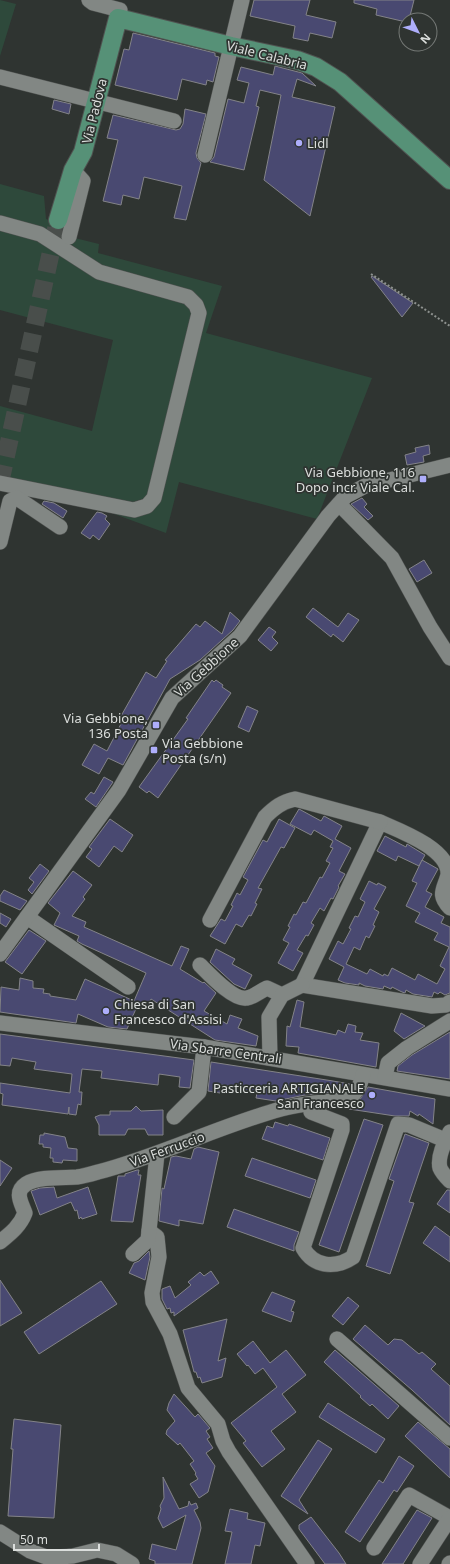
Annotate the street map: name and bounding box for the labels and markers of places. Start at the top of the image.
place label: Lidl [307,134,329,152]
marker: Lidl [294,138,304,148]
place label: Via Gebbione, 116 Dopo incr. Viale Cal. [296,463,415,496]
marker: Via Gebbione, 116 Dopo incr. Viale Cal. [418,474,428,484]
place label: Via Gebbione, 136 Posta [63,709,148,742]
marker: Via Gebbione, 136 Posta [151,720,161,730]
place label: Via Gebbione Posta (s/n) [162,734,243,767]
marker: Via Gebbione Posta (s/n) [149,745,159,755]
place label: Chiesa di San Francesco d'Assisi [114,995,222,1028]
marker: Chiesa di San Francesco d'Assisi [101,1006,111,1016]
place label: Pasticceria ARTIGIANALE San Francesco [213,1079,364,1112]
marker: Pasticceria ARTIGIANALE San Francesco [367,1090,377,1100]

